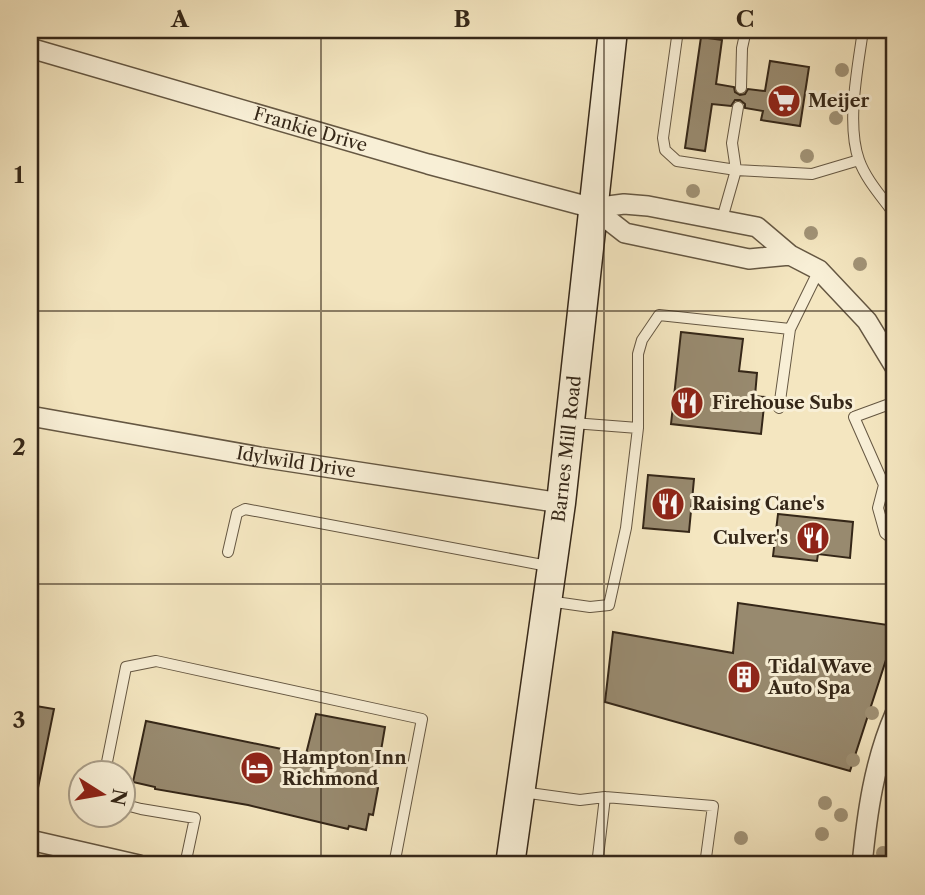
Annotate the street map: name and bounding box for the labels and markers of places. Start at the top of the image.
supermarket icon: Meijer [765,82,803,120]
place label: Meijer [808,90,870,112]
restaurant icon: Firehouse Subs [668,384,706,422]
place label: Firehouse Subs [712,392,853,414]
restaurant icon: Raising Cane's [649,485,687,523]
place label: Raising Cane's [692,493,825,515]
restaurant icon: Culver's [794,519,832,557]
place label: Culver's [713,527,788,549]
place label: Tidal Wave Auto Spa [767,656,872,699]
building icon: Tidal Wave Auto Spa [725,658,763,696]
place label: Hampton Inn Richmond [282,747,407,790]
hotel icon: Hampton Inn Richmond [238,749,276,787]

